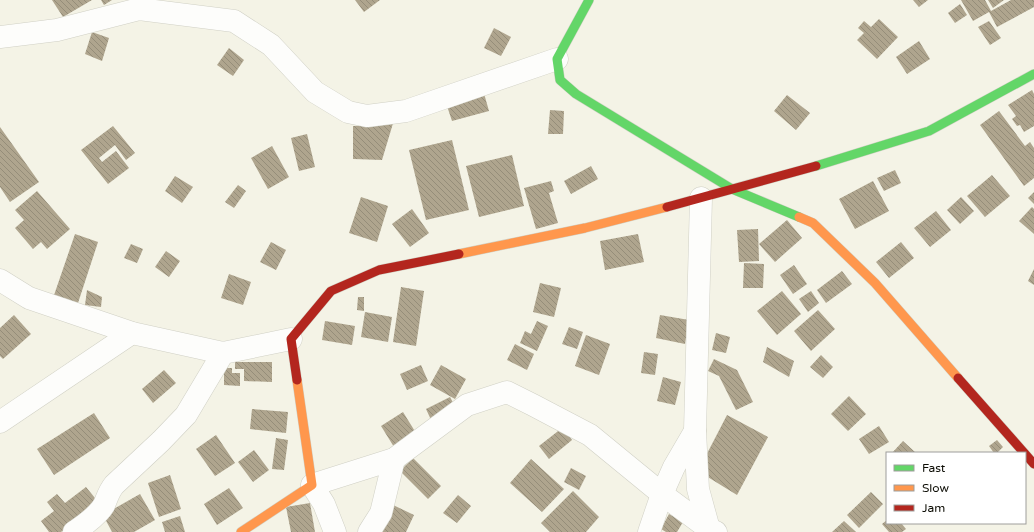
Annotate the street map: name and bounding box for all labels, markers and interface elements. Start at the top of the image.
legend [886,452,1026,524]
text: Fast [922,461,946,475]
text: Slow [922,481,949,495]
text: Jam [922,501,945,515]

